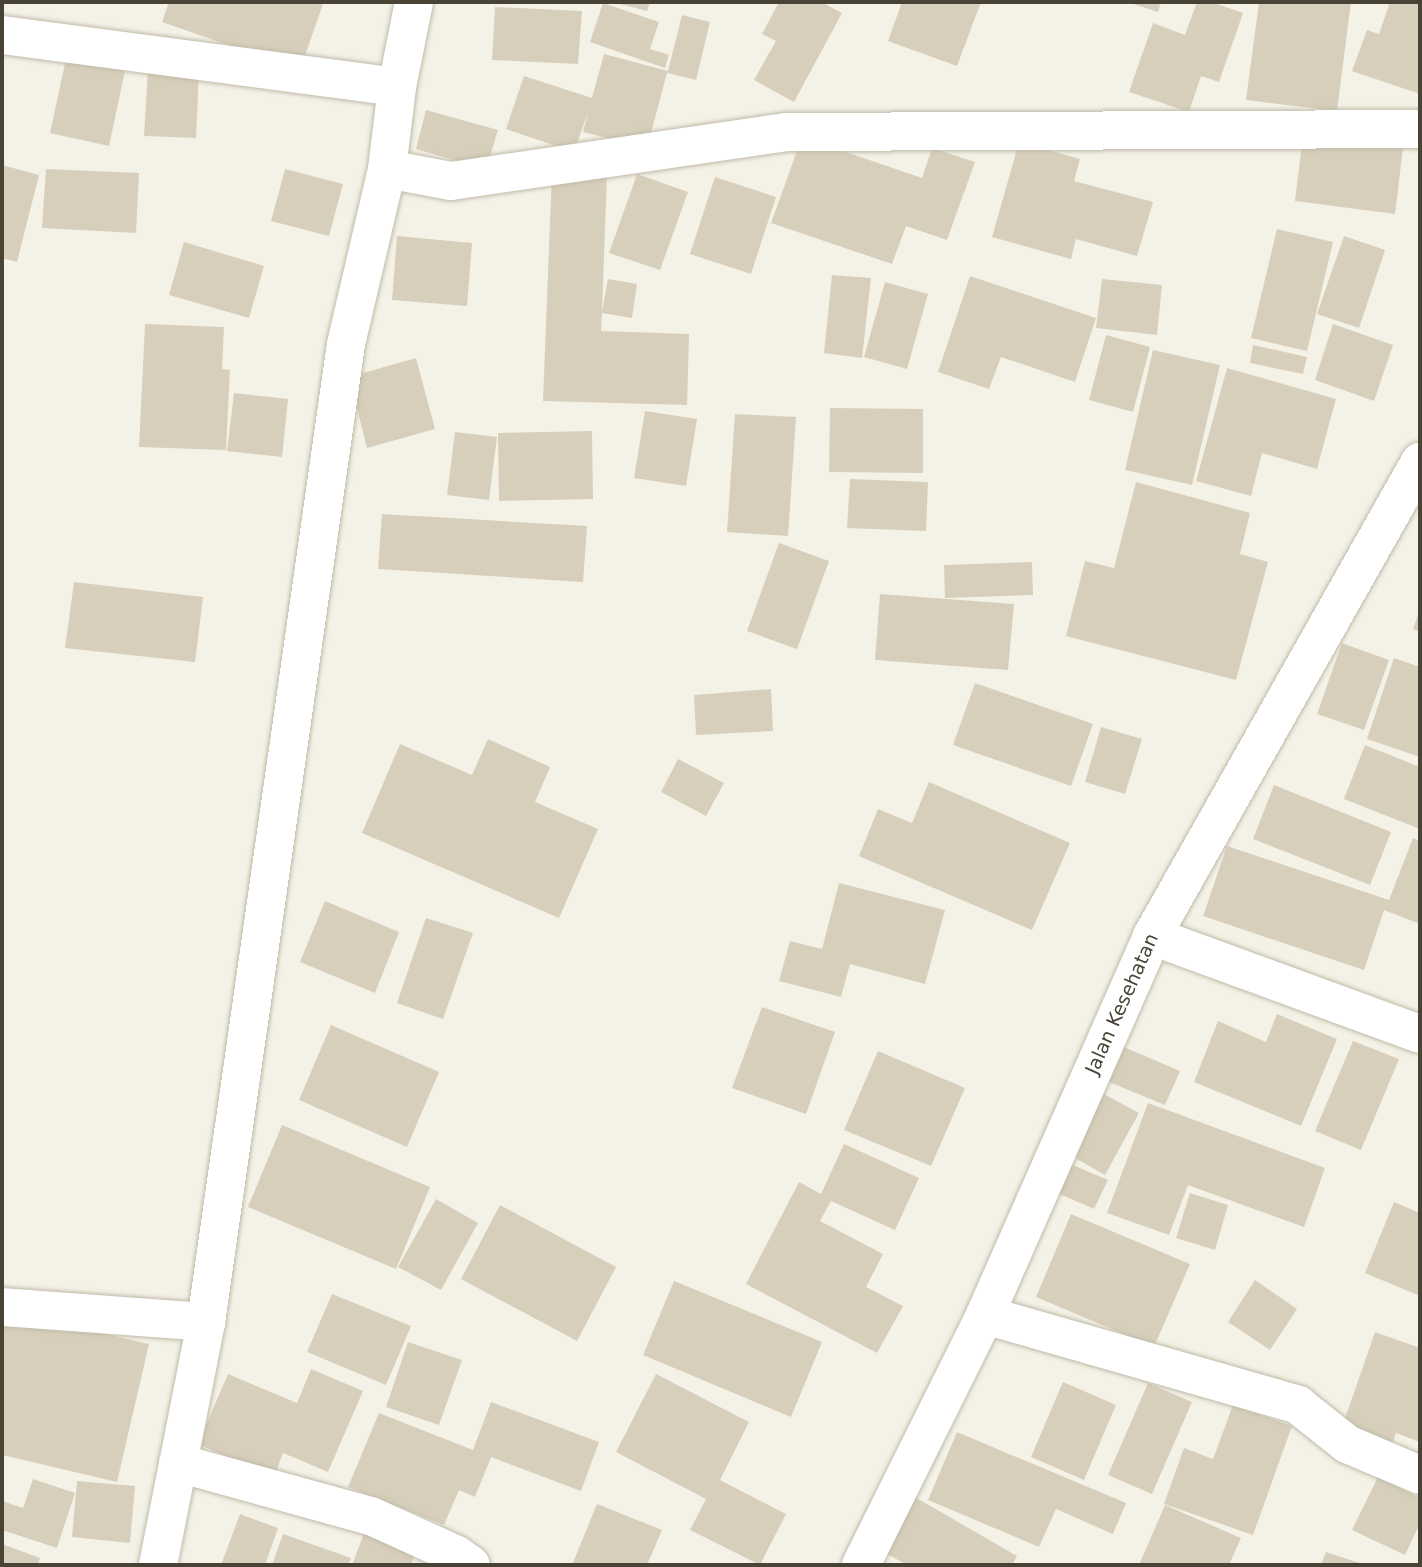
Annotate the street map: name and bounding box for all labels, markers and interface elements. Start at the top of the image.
street label: Jalan Kesehatan [1081,930,1163,1078]

